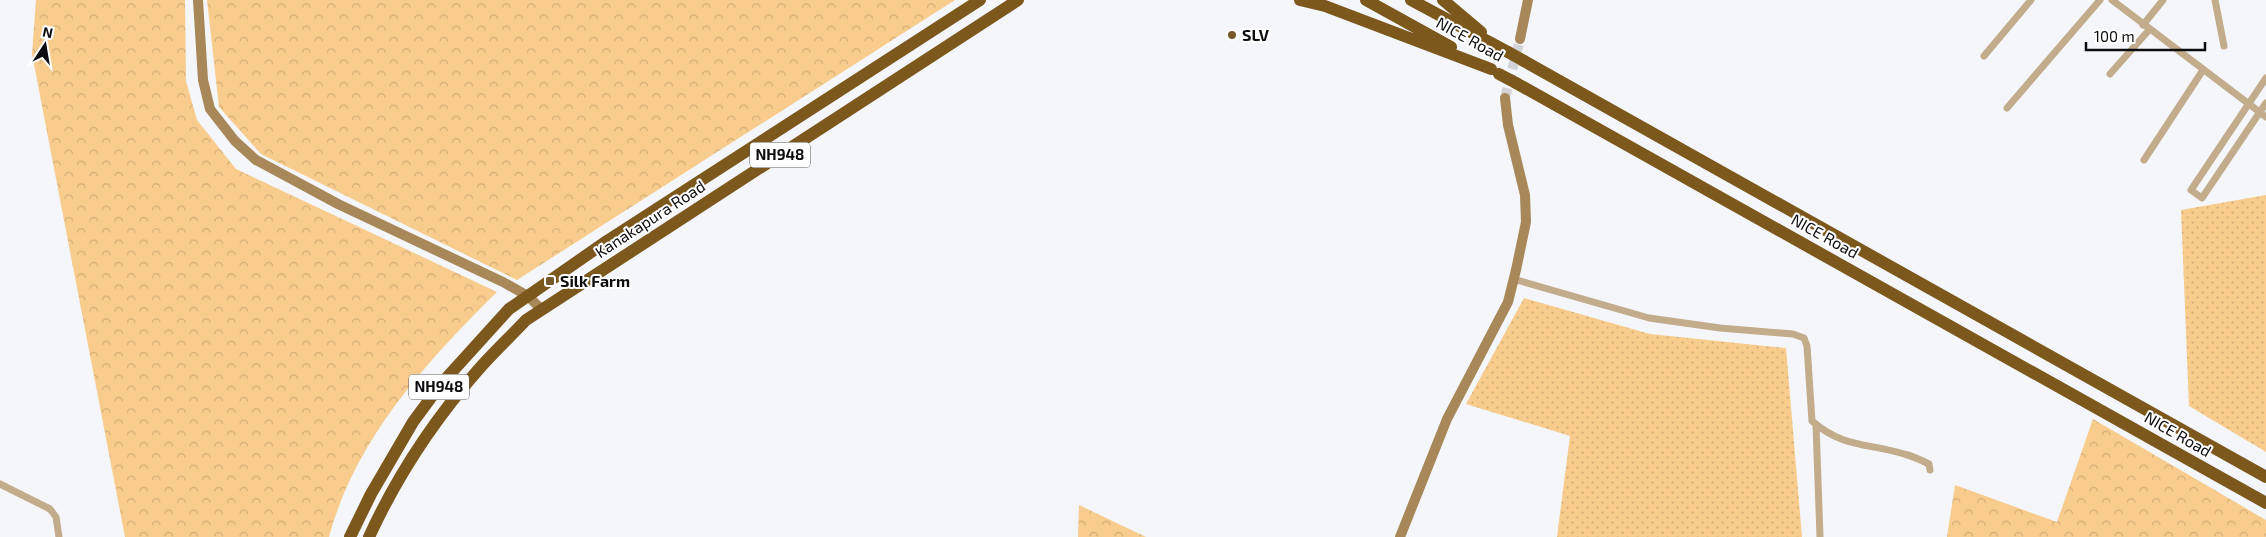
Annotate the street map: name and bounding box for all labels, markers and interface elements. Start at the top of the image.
street label: NICE Road [1433,12,1507,65]
north arrow [20,20,70,70]
scale bar [2086,20,2205,52]
text: N [41,22,55,41]
place label: SLV [1242,25,1270,44]
text: 100 m [2094,27,2135,45]
marker: SLV [1226,29,1238,41]
road number: NH948 [750,142,810,168]
street label: Kanakapura Road [591,176,708,261]
street label: NICE Road [1788,209,1862,262]
place label: Silk Farm [560,271,630,290]
marker: Silk Farm [544,275,556,287]
road number: NH948 [409,374,469,400]
street label: NICE Road [2141,407,2215,460]

